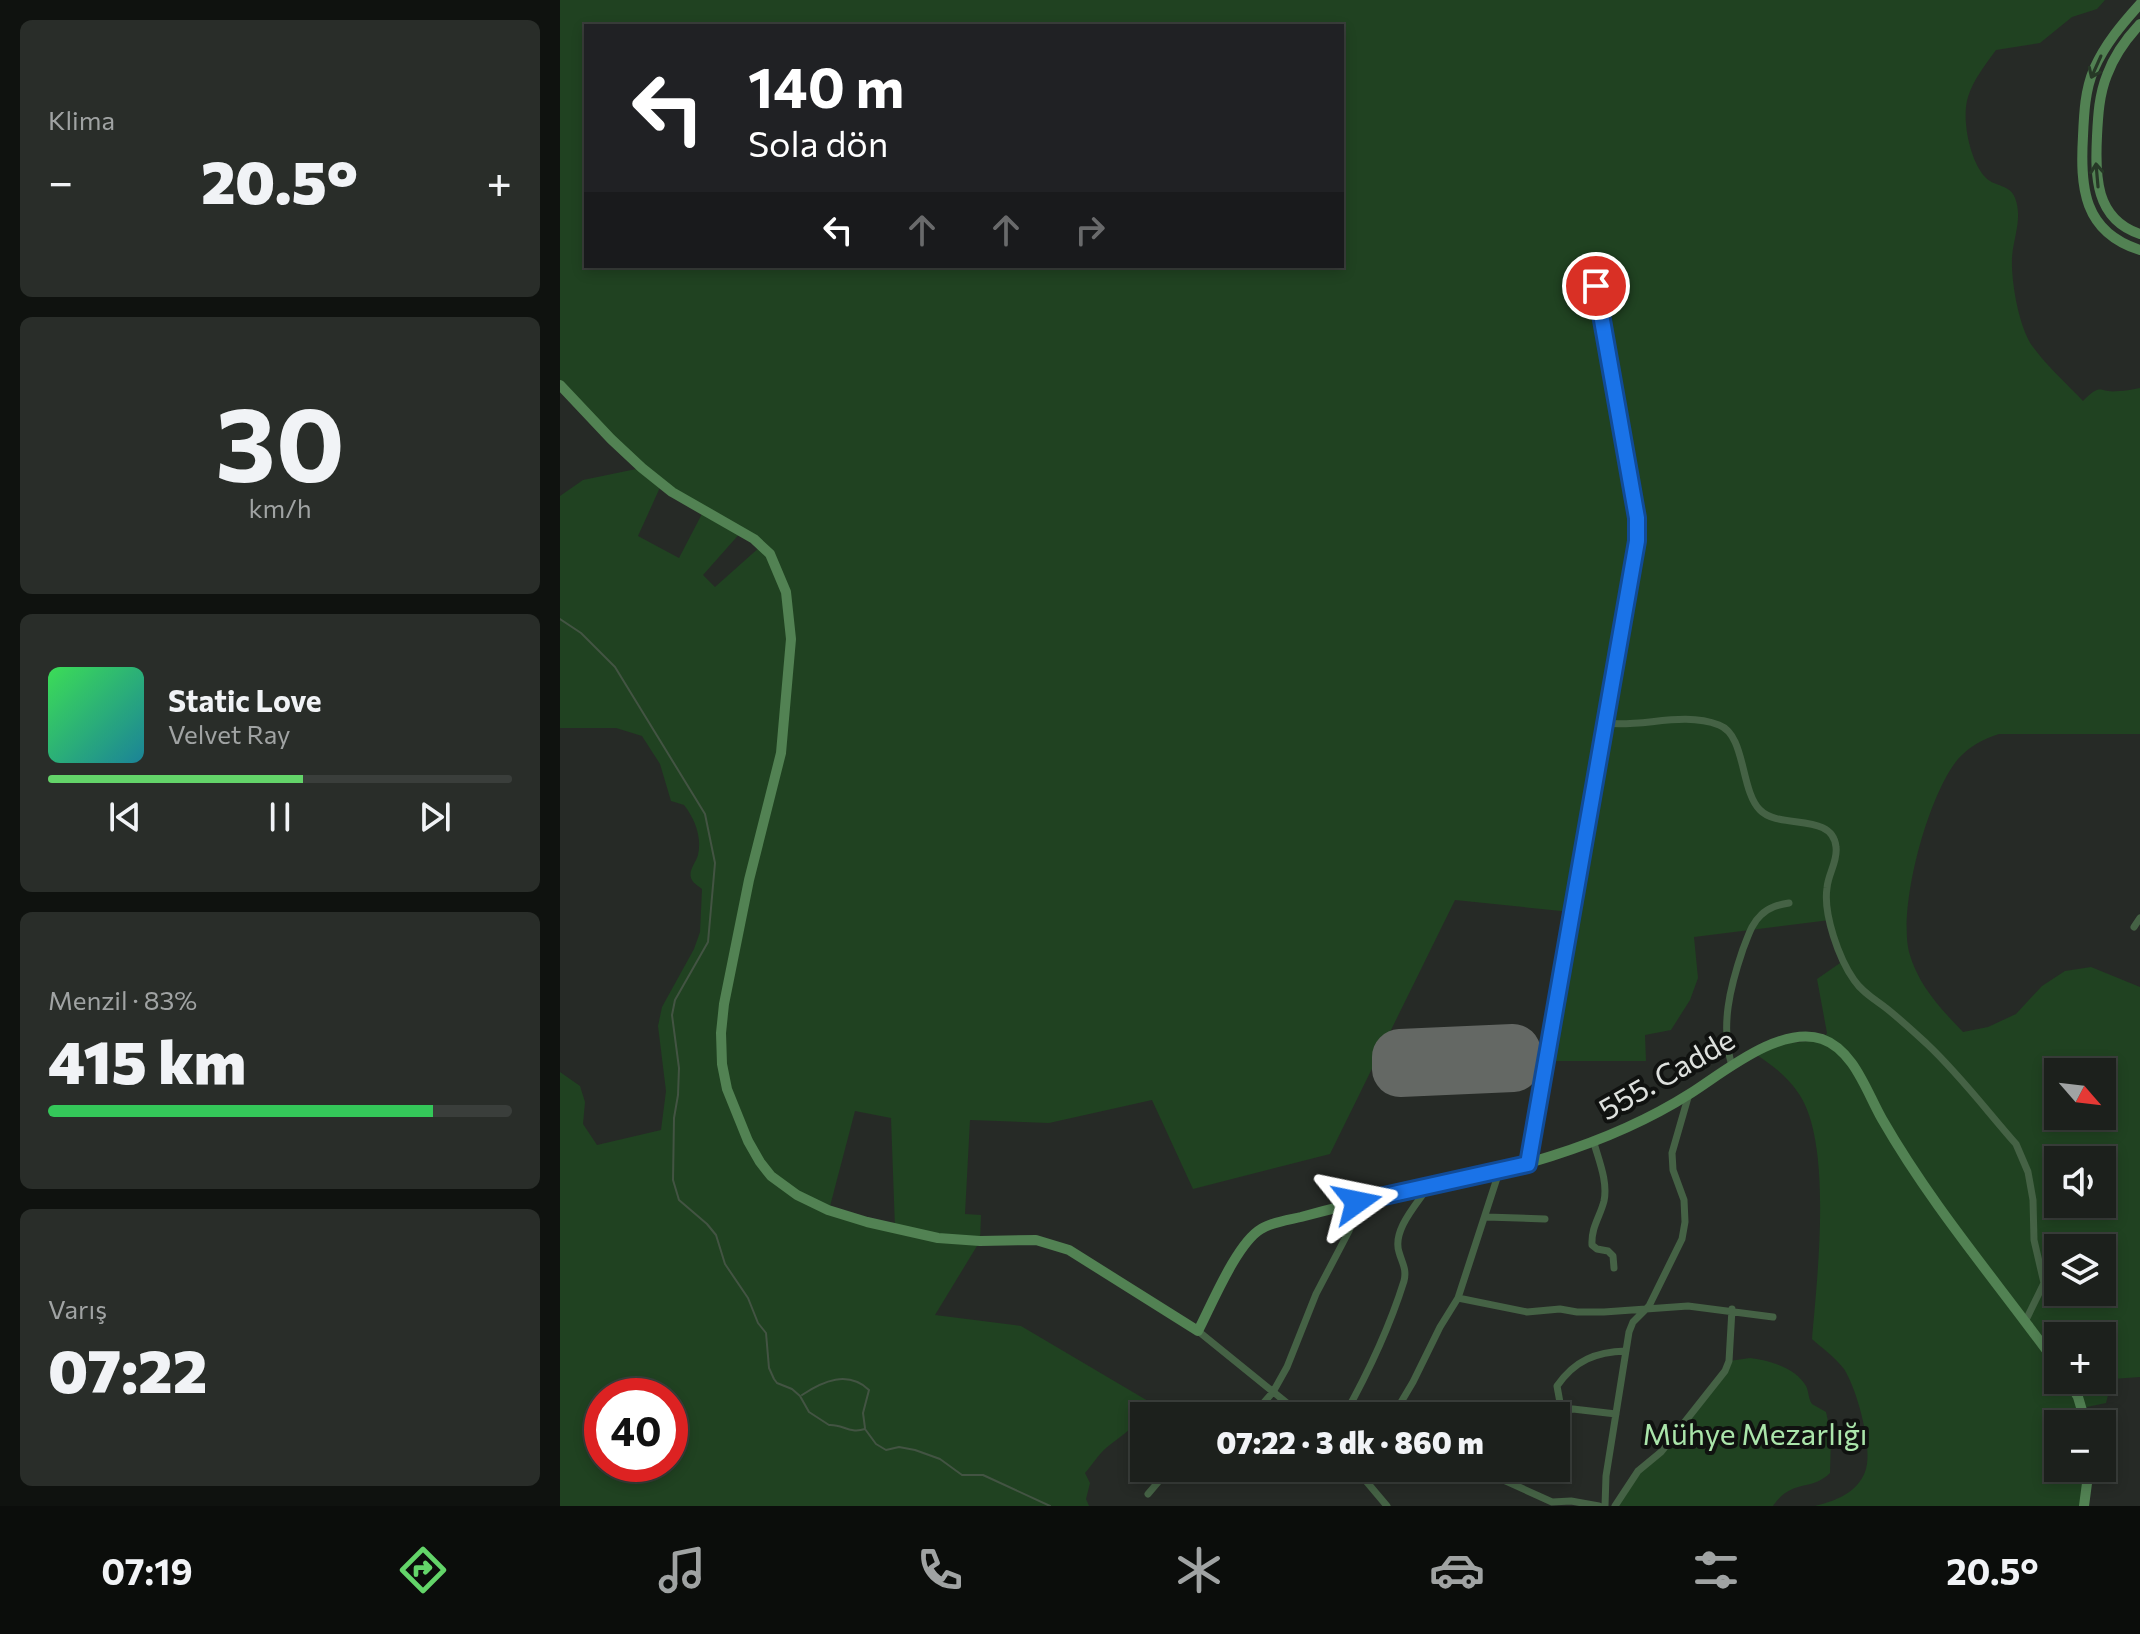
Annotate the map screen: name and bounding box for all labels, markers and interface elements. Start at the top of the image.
text: 140 m [748,51,904,120]
one-way arrow [2087,54,2102,79]
icon: left [616,56,720,160]
text: Klima [48,104,115,135]
text: Sola dön [748,120,888,164]
text: 20.5° [201,143,358,216]
text: − [48,153,73,207]
text: + [486,153,512,207]
one-way arrow [2089,162,2104,189]
icon: left [816,208,860,252]
icon: ahead [900,208,944,252]
icon: ahead [984,208,1028,252]
icon: right [1068,208,1112,252]
pin [1562,252,1630,320]
icon: arrive [1574,264,1618,308]
text: 30 [215,376,345,503]
text: km/h [248,492,312,523]
text: Static Love [168,681,322,718]
text: Velvet Ray [168,718,291,749]
icon: previous [103,795,147,839]
icon: pause [258,795,302,839]
icon: next [413,795,457,839]
text: Menzil · 83% [48,984,197,1015]
street label: 555. Cadde [1591,1019,1740,1127]
text: 415 km [48,1023,246,1096]
north arrow [2044,1058,2116,1130]
map controls [2044,1058,2116,1482]
button: sound [2044,1146,2116,1218]
position arrow [1315,1160,1399,1244]
button: layers [2044,1234,2116,1306]
text: Varış [48,1293,107,1324]
button: + [2044,1322,2116,1394]
text: 07:22 [48,1332,207,1405]
speed limit sign: 40 [584,1378,688,1482]
button: − [2044,1410,2116,1482]
park label: Mühye Mezarlığı [1642,1414,1868,1451]
text: 07:22 · 3 dk · 860 m [1216,1423,1484,1460]
icon: directions [395,1542,451,1598]
icon: music [654,1542,710,1598]
icon: phone [912,1542,968,1598]
icon: climate [1171,1542,1227,1598]
icon: car [1429,1542,1485,1598]
icon: filters [1688,1542,1744,1598]
text: 07:19 [101,1548,193,1592]
text: 20.5° [1946,1548,2039,1592]

